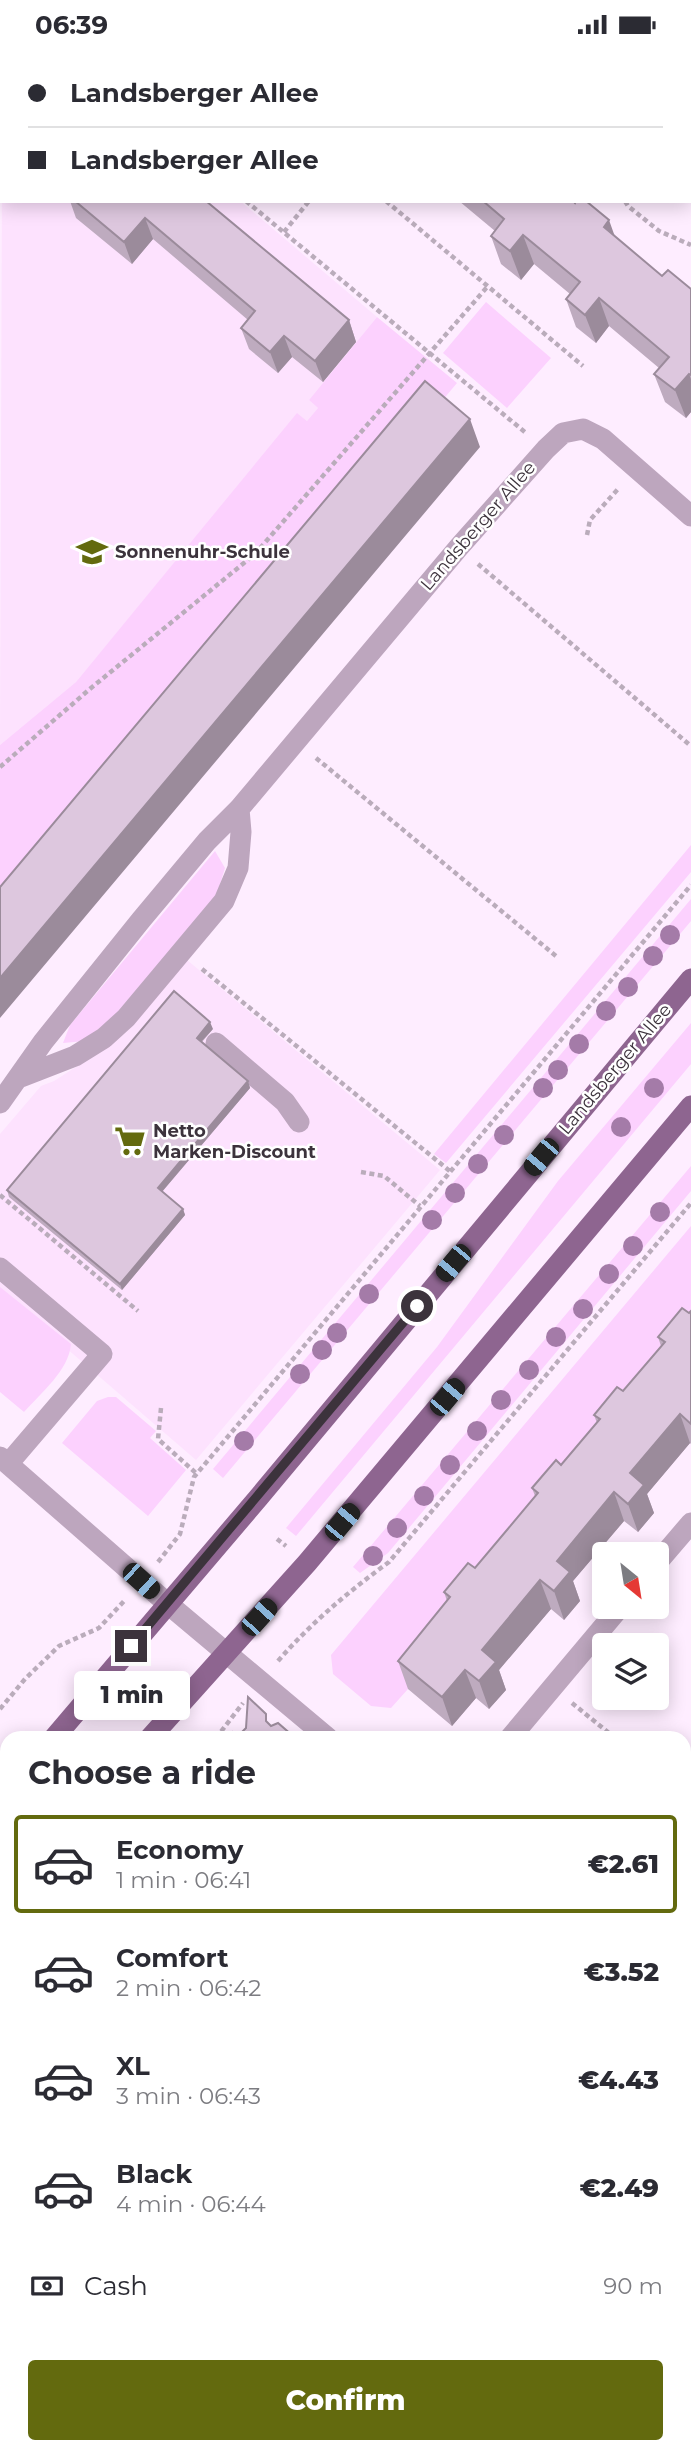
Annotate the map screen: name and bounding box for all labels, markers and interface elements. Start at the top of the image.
text: 06:39 [35,9,108,41]
text: Landsberger Allee [70,77,319,109]
text: Landsberger Allee [70,144,319,176]
street label: Landsberger Allee [416,457,540,595]
school or university icon: Sonnenuhr-Schule [75,535,109,569]
place label: Sonnenuhr-Schule [115,541,290,563]
street label: Landsberger Allee [554,999,676,1139]
place label: Netto Marken-Discount [153,1120,316,1163]
supermarket icon: Netto Marken-Discount [113,1124,147,1158]
car [520,1134,563,1180]
car [432,1240,475,1286]
route start [401,1290,433,1322]
car [426,1374,469,1420]
car [321,1499,364,1545]
north arrow [592,1542,668,1619]
map controls [592,1542,669,1710]
car [119,1559,164,1603]
car [238,1594,281,1640]
route end [115,1630,147,1662]
button: layers [592,1633,669,1710]
callout: 1 min [73,1671,189,1719]
text: 1 min [100,1681,164,1709]
text: Choose a ride [28,1753,256,1792]
icon: car [32,1833,95,1896]
text: Economy [116,1834,243,1866]
text: €2.61 [588,1848,659,1880]
text: 1 min · 06:41 [116,1866,251,1894]
icon: car [32,1941,95,2004]
text: Comfort [116,1942,228,1974]
text: €3.52 [583,1956,659,1988]
text: 2 min · 06:42 [116,1974,261,2002]
icon: car [32,2049,95,2112]
text: XL [116,2050,150,2082]
text: €4.43 [578,2064,659,2096]
text: 3 min · 06:43 [116,2082,261,2110]
icon: car [32,2157,95,2220]
text: Black [116,2158,192,2190]
text: €2.49 [579,2172,659,2204]
text: 4 min · 06:44 [116,2190,266,2218]
icon: cash [28,2267,66,2305]
text: Cash [84,2270,148,2302]
text: 90 m [603,2272,663,2300]
button: Confirm [28,2360,663,2440]

